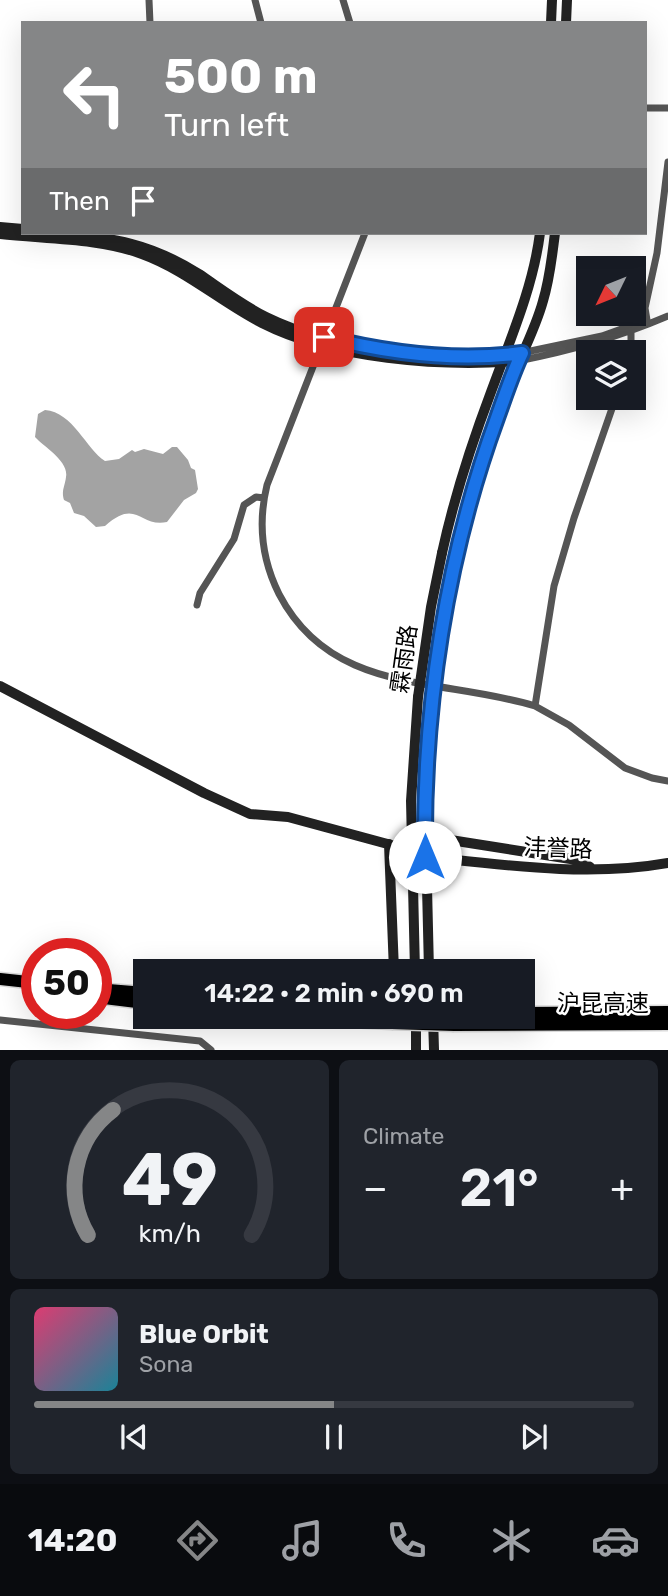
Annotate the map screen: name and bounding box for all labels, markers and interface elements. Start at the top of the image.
text: 500 m [164,47,318,105]
icon: left [49,49,140,140]
text: Turn left [164,106,289,144]
icon: arrive [124,182,162,220]
text: Then [49,186,110,217]
north arrow [576,256,646,326]
map controls [576,256,646,410]
pin [294,307,354,367]
icon: arrive [305,318,343,356]
button: layers [576,340,646,410]
street label: 霖雨路 [385,623,423,695]
position arrow [388,820,462,894]
street label: 沣誉路 [523,833,593,863]
speed limit sign: 50 [21,938,112,1029]
text: 14:22 · 2 min · 690 m [204,978,464,1009]
street label: 沪昆高速 [557,989,649,1017]
text: Climate [363,1122,444,1150]
text: 49 [121,1138,218,1224]
text: 21° [460,1157,538,1219]
text: − [363,1165,388,1211]
text: + [610,1165,634,1211]
text: km/h [138,1219,201,1248]
text: Blue Orbit [139,1319,269,1350]
text: Sona [139,1350,193,1378]
icon: previous [115,1418,153,1456]
icon: pause [315,1418,353,1456]
icon: next [515,1418,553,1456]
icon: directions [173,1516,222,1565]
icon: music [278,1516,327,1565]
icon: phone [382,1516,431,1565]
icon: climate [487,1516,536,1565]
icon: car [591,1516,640,1565]
text: 14:20 [28,1521,117,1559]

